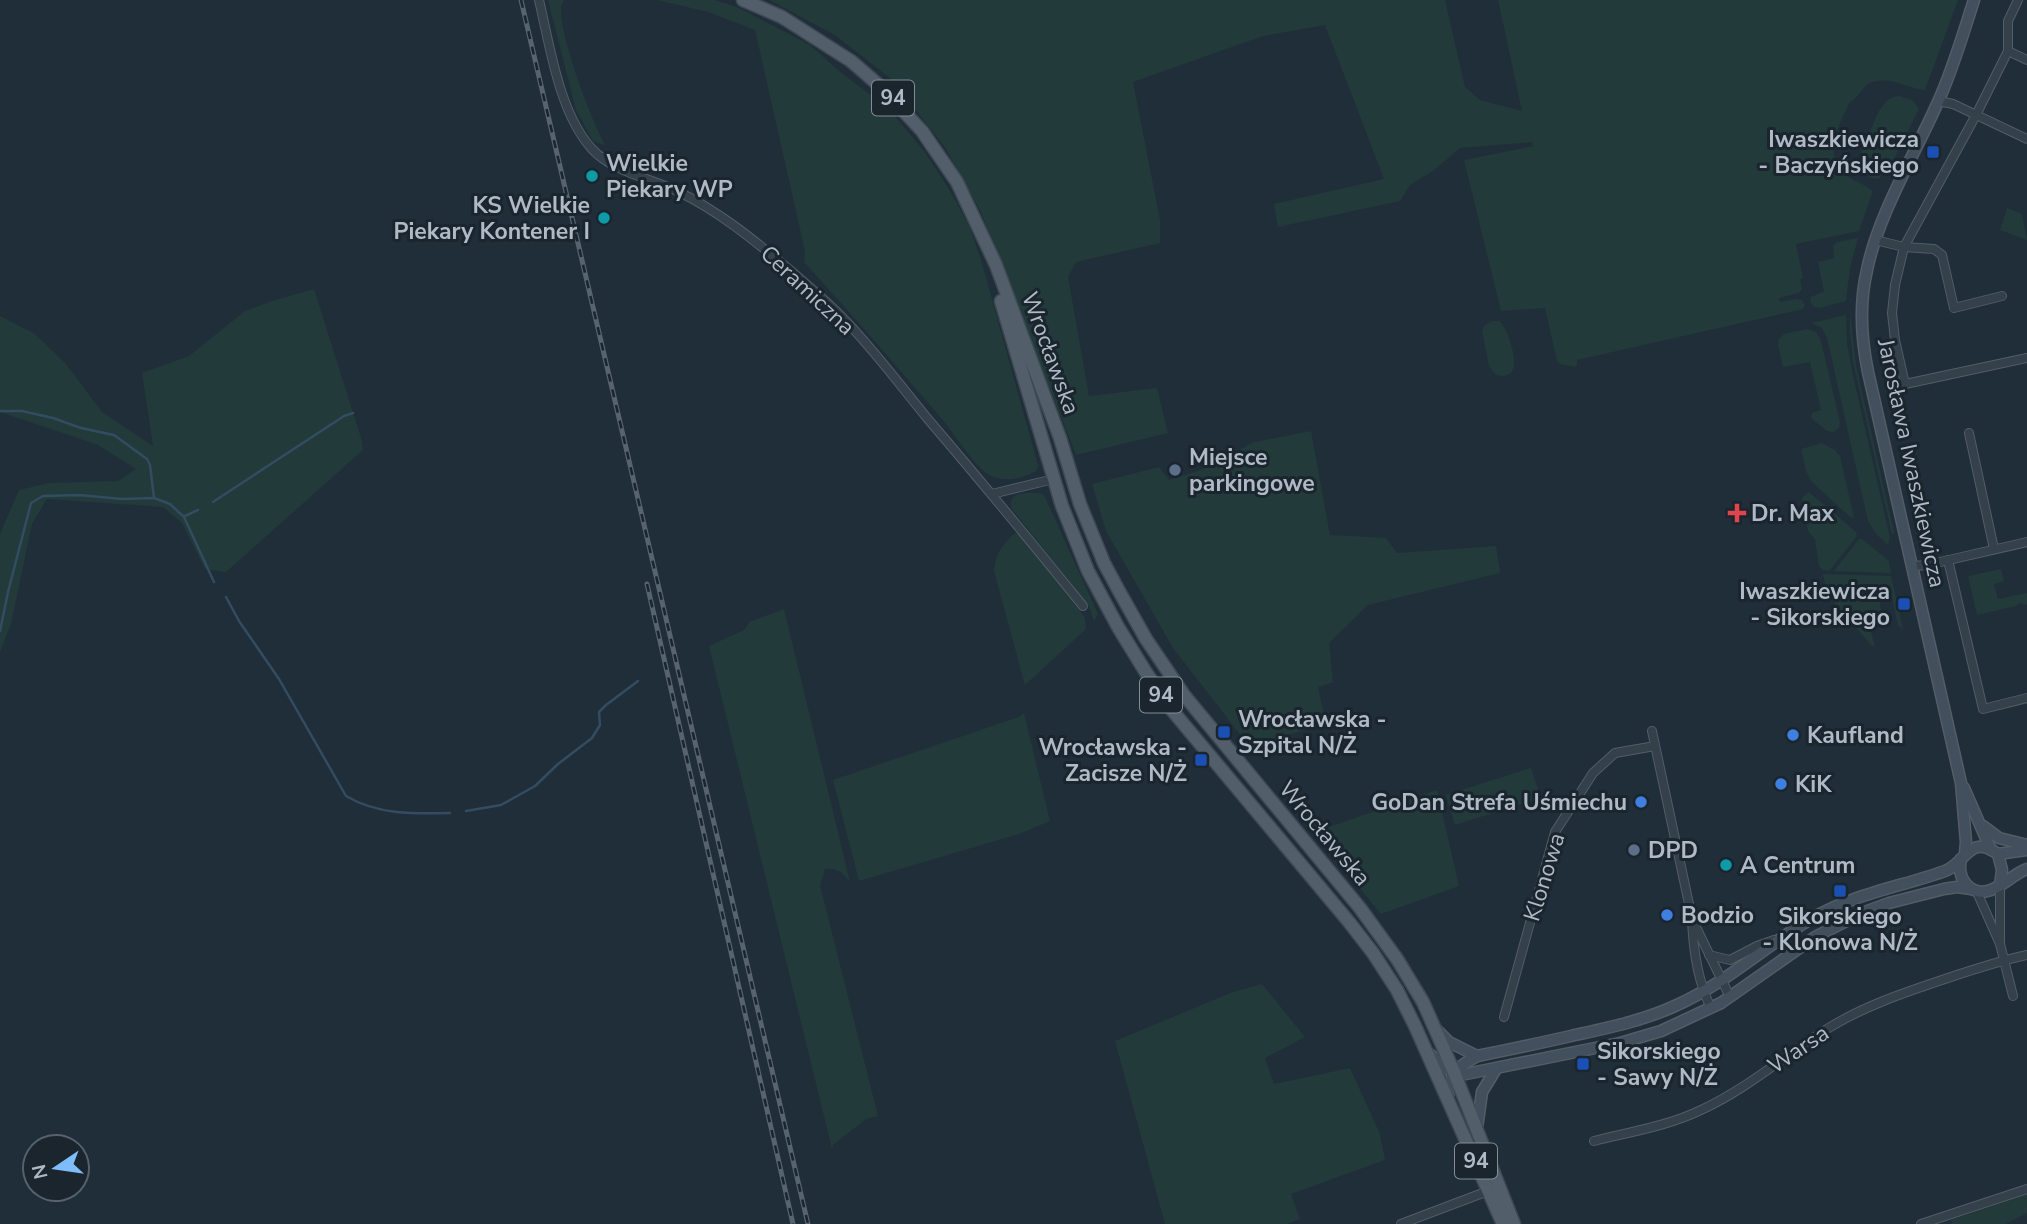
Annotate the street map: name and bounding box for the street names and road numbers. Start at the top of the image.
road number: 94 [872,80,914,116]
street label: Ceramiczna [754,239,862,342]
street label: Wrocławska [1014,288,1087,419]
street label: Jarosława Iwaszkiewicza [1870,335,1953,590]
road number: 94 [1140,678,1182,712]
street label: Wrocławska [1272,774,1378,892]
street label: Klonowa [1516,829,1573,925]
street label: Warsa [1762,1018,1835,1081]
road number: 94 [1455,1144,1497,1178]

